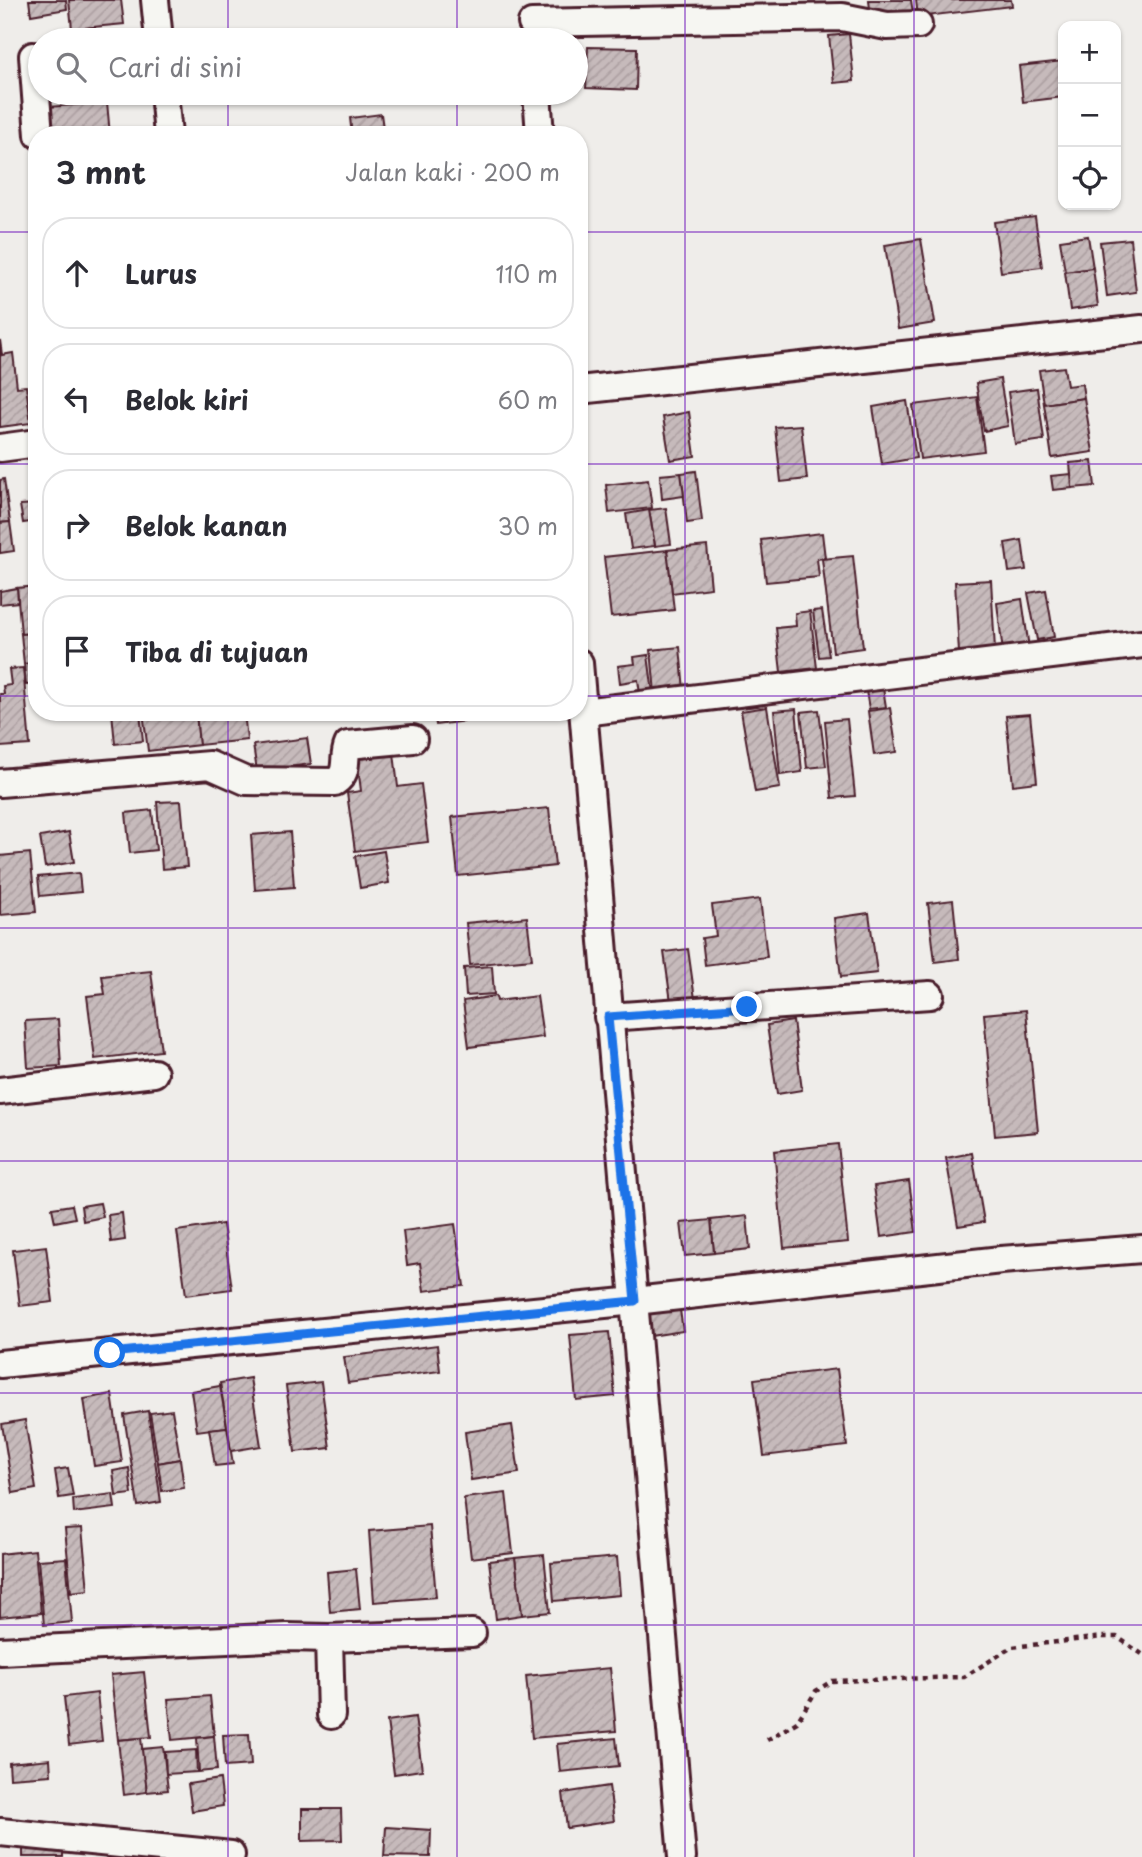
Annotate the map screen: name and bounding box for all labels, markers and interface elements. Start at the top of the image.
map controls [1058,21,1121,210]
button: + [1058,21,1121,84]
search box [28,28,588,105]
text: Cari di sini [108,47,242,86]
icon: search [52,48,90,86]
button: − [1058,84,1121,147]
button: locate [1058,147,1121,210]
text: 3 mnt [56,149,146,194]
text: Jalan kaki · 200 m [345,154,560,189]
icon: ahead [58,254,96,292]
text: Lurus [125,254,197,293]
text: 110 m [496,256,558,291]
icon: left [58,380,96,418]
text: Belok kiri [125,380,248,419]
text: 60 m [498,382,558,417]
icon: right [58,506,96,544]
text: Belok kanan [125,506,287,545]
text: 30 m [497,508,558,543]
icon: arrive [58,632,96,670]
text: Tiba di tujuan [125,632,309,671]
route end [731,991,762,1022]
route start [94,1337,125,1368]

